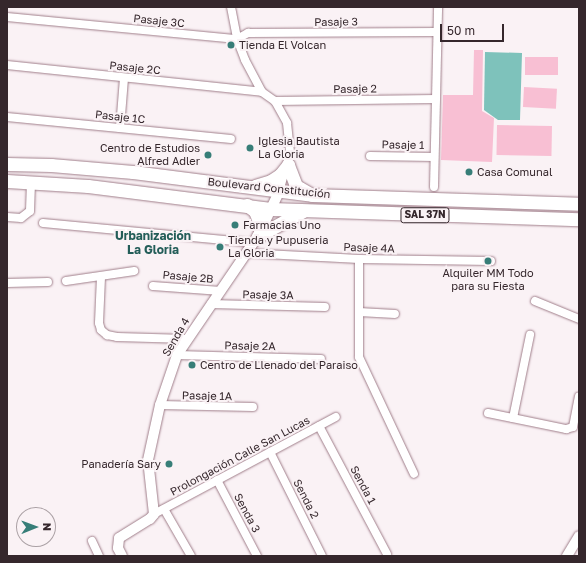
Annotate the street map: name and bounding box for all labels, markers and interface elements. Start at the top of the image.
street label: Pasaje 3C [133,12,185,30]
street label: Pasaje 3 [314,15,358,29]
scale bar [442,16,506,42]
text: 50 m [447,23,475,38]
place label: Tienda El Volcan [239,38,326,52]
marker: Tienda El Volcan [226,40,236,50]
street label: Pasaje 2C [109,59,161,77]
street label: Pasaje 2 [333,82,377,96]
street label: Pasaje 1C [94,108,146,126]
place label: Iglesia Bautista La Gloria [258,135,340,161]
street label: Pasaje 1 [382,138,424,152]
place label: Centro de Estudios Alfred Adler [100,142,200,168]
marker: Iglesia Bautista La Gloria [245,143,255,153]
marker: Centro de Estudios Alfred Adler [203,150,213,160]
place label: Casa Comunal [477,165,552,179]
marker: Casa Comunal [464,167,474,177]
street label: Boulevard Constitución [207,175,331,201]
road number: SAL 37N [400,207,450,223]
place label: Farmacias Uno [243,218,321,232]
marker: Farmacias Uno [230,220,240,230]
district label: Urbanización La Gloria [115,229,191,257]
place label: Tienda y Pupuseria La Gloria [228,234,328,260]
street label: Pasaje 4A [343,241,395,255]
marker: Tienda y Pupuseria La Gloria [215,242,225,252]
marker: Alquiler MM Todo para su Fiesta [483,256,493,266]
place label: Alquiler MM Todo para su Fiesta [442,267,534,293]
street label: Pasaje 2B [162,268,214,286]
street label: Pasaje 3A [242,288,294,302]
street label: Senda 4 [160,315,192,359]
street label: Pasaje 2A [224,339,276,353]
place label: Centro de Llenado del Paraiso [200,358,358,372]
marker: Centro de Llenado del Paraiso [187,360,197,370]
street label: Pasaje 1A [182,389,232,403]
street label: Prolongación Calle San Lucas [168,414,312,498]
place label: Panadería Sary [81,457,161,471]
marker: Panadería Sary [164,459,174,469]
street label: Senda 1 [347,464,379,506]
street label: Senda 2 [291,477,321,521]
street label: Senda 3 [231,491,263,535]
north arrow [16,507,56,547]
text: N [41,522,54,531]

